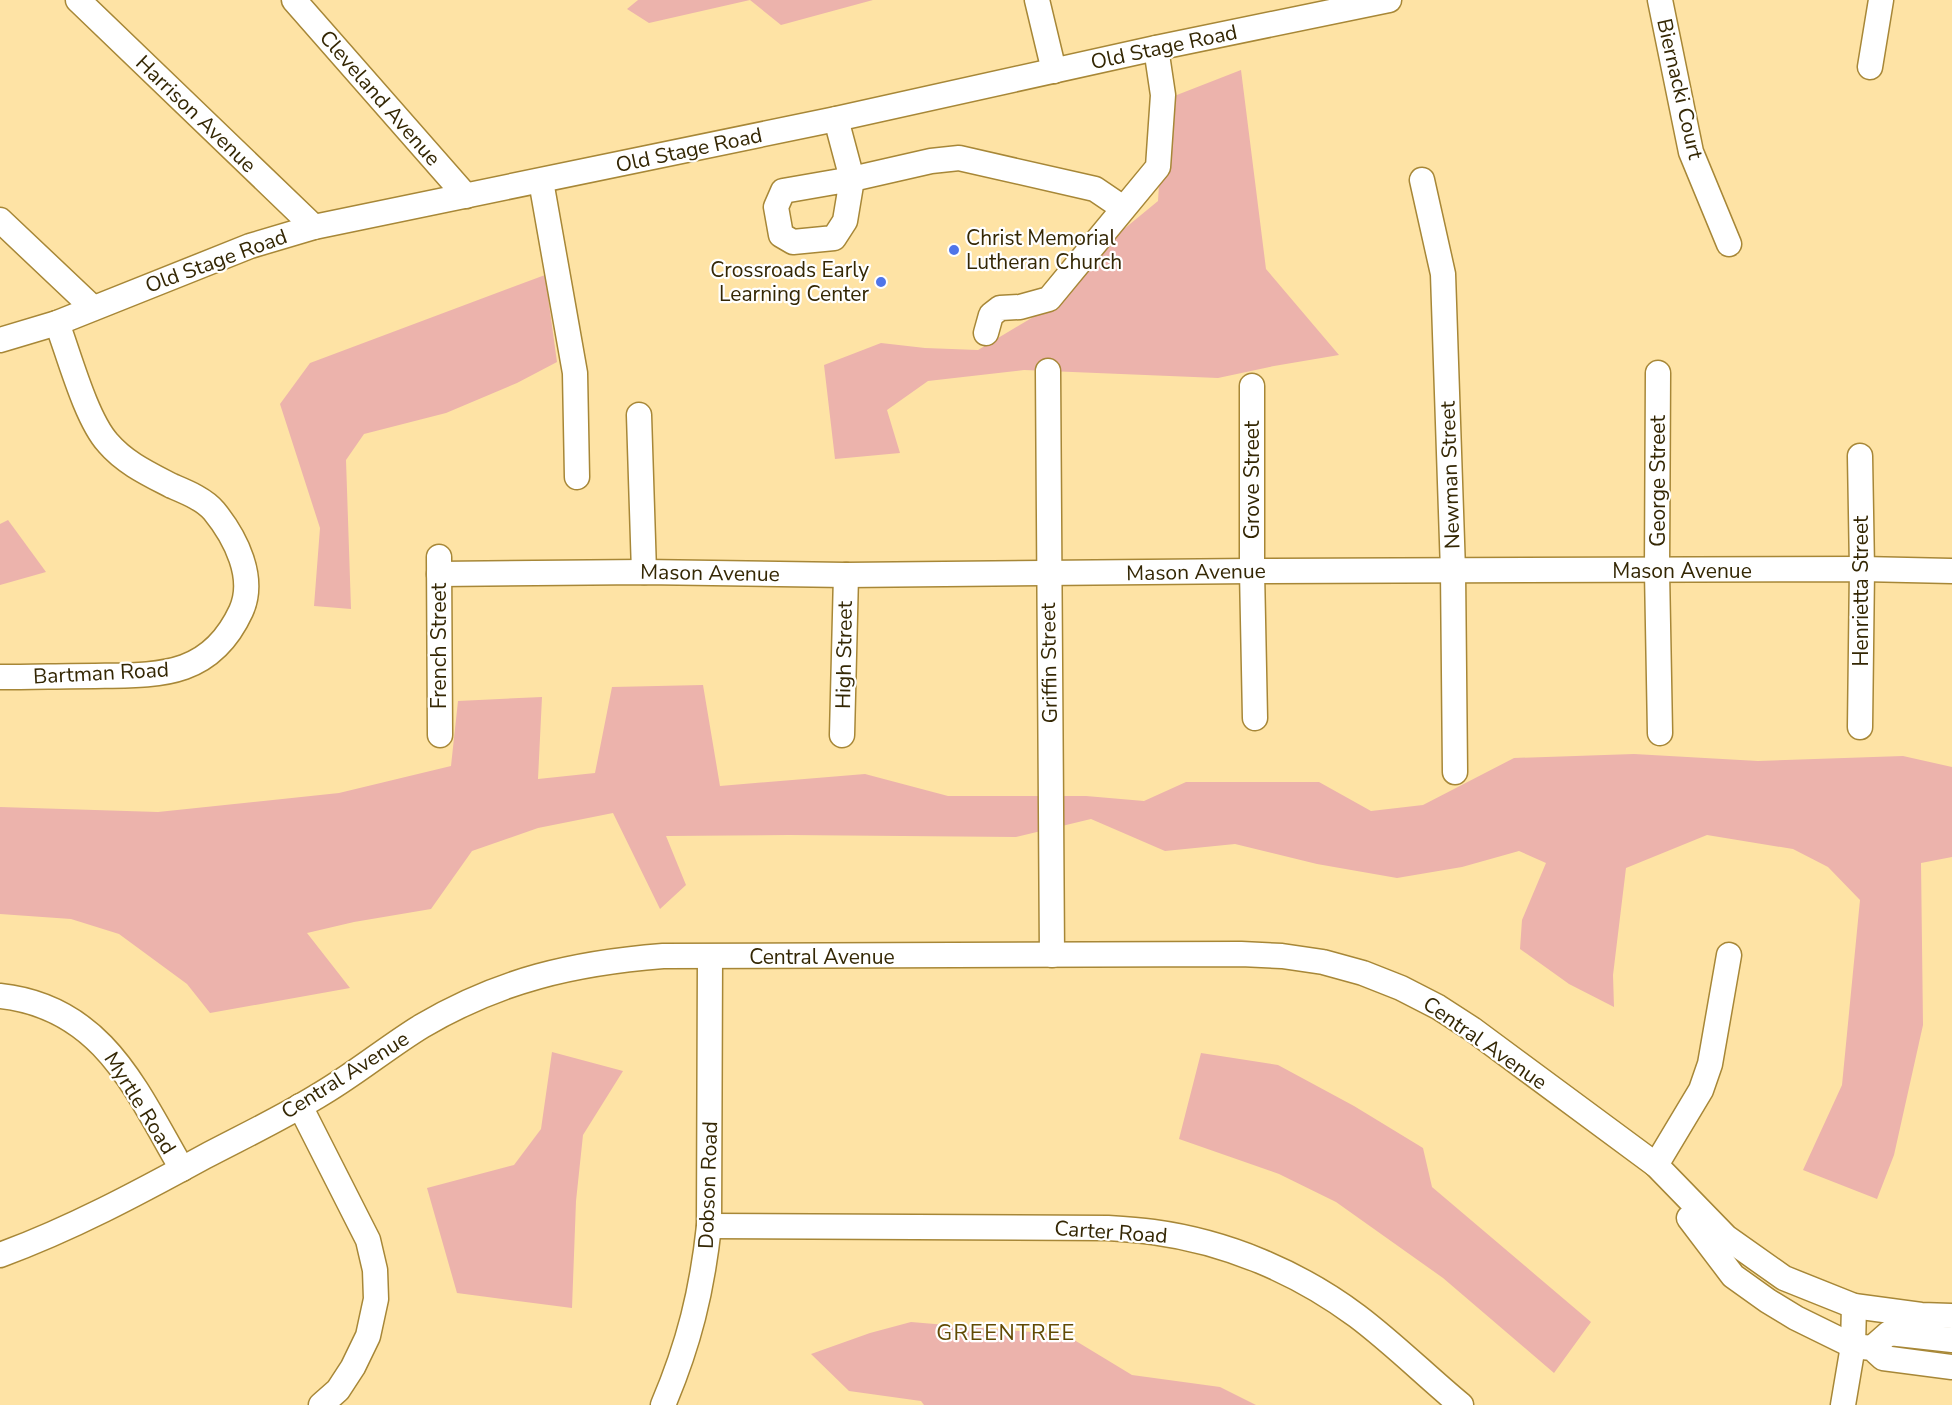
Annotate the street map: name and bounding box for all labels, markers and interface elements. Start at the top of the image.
street label: Biernacki Court [1650,16,1710,163]
street label: Old Stage Road [1088,18,1240,76]
street label: Cleveland Avenue [313,24,447,172]
street label: Harrison Avenue [130,49,262,179]
street label: Old Stage Road [613,121,765,179]
street label: Old Stage Road [141,222,291,300]
place label: Christ Memorial Lutheran Church [966,224,1122,276]
marker: Christ Memorial Lutheran Church [947,243,961,257]
place label: Crossroads Early Learning Center [710,256,869,308]
marker: Crossroads Early Learning Center [874,275,888,289]
street label: Newman Street [1433,400,1467,549]
street label: George Street [1644,415,1672,547]
street label: Grove Street [1238,420,1266,539]
street label: Henrietta Street [1847,515,1875,666]
street label: Mason Avenue [1126,557,1266,587]
street label: Mason Avenue [1612,557,1752,585]
street label: Mason Avenue [640,558,780,588]
street label: French Street [425,582,453,709]
street label: High Street [829,600,859,709]
street label: Griffin Street [1034,602,1064,724]
street label: Bartman Road [32,655,170,691]
street label: Central Avenue [749,943,895,971]
street label: Central Avenue [1417,990,1553,1096]
street label: Central Avenue [276,1025,414,1125]
street label: Myrtle Road [97,1047,183,1159]
street label: Dobson Road [692,1121,724,1249]
street label: Carter Road [1054,1214,1168,1250]
district label: GREENTREE [936,1318,1076,1348]

